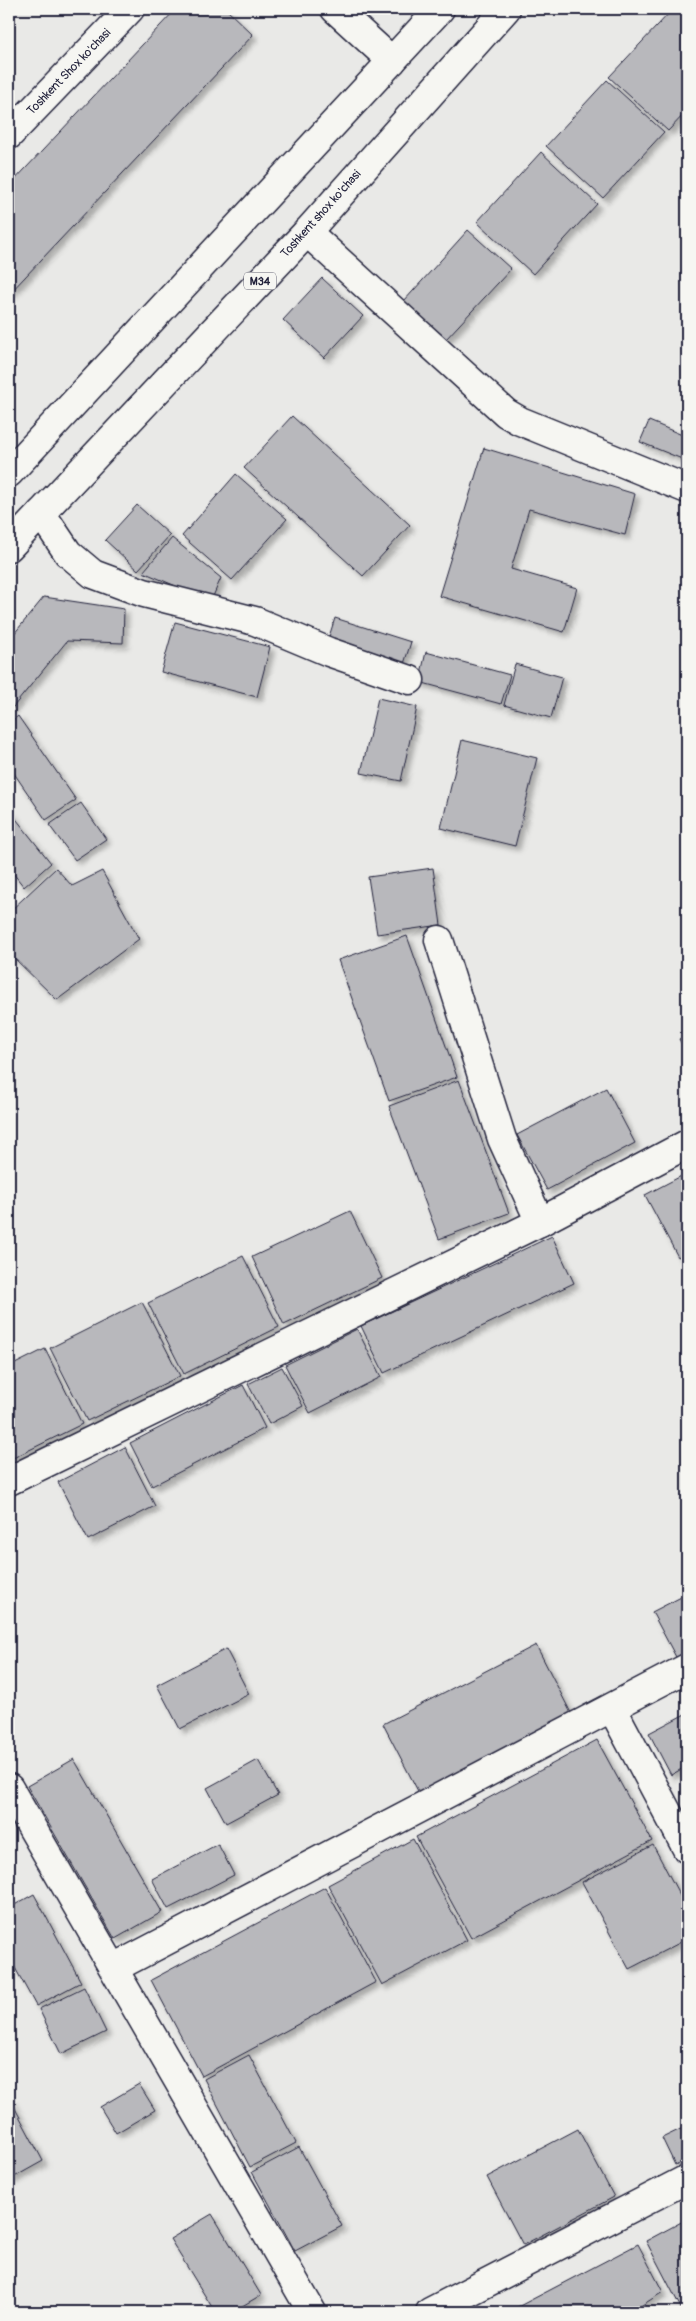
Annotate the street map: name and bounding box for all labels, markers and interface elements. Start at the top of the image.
street label: Toshkent Shox ko'chasi [24,26,114,118]
street label: Toshkent shox ko'chasi [278,167,364,261]
road number: M34 [244,272,276,290]

